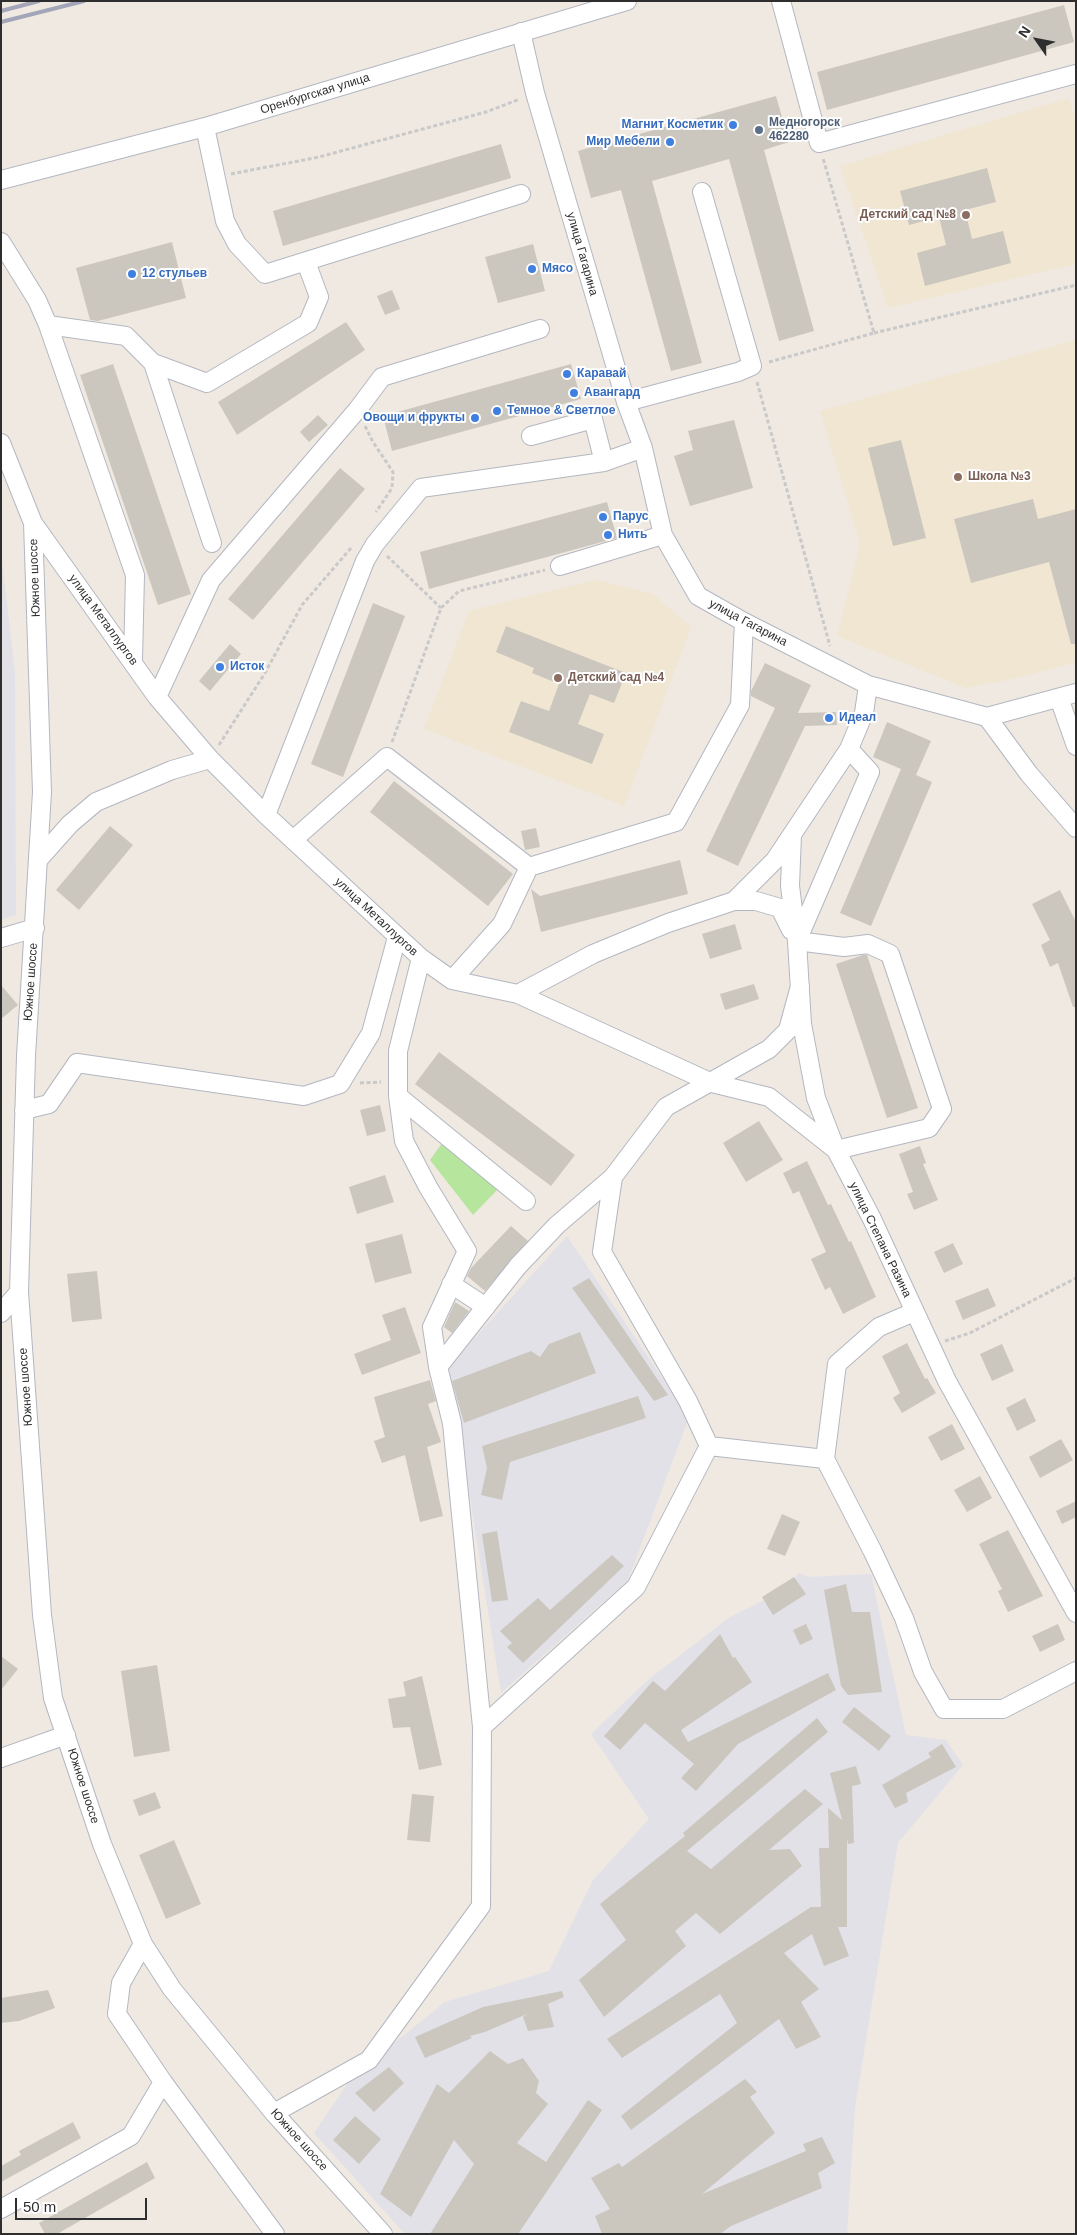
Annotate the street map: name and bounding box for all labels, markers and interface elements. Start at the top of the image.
north arrow [1012,15,1062,65]
text: N [1015,23,1034,40]
street label: Оренбургская улица [259,71,371,117]
place label: Медногорск 462280 [769,116,840,144]
place label: Магнит Косметик [622,118,723,132]
marker: Магнит Косметик [727,119,739,131]
marker: Медногорск 462280 [753,124,765,136]
place label: Мир Мебели [586,135,660,149]
marker: Мир Мебели [664,136,676,148]
place label: Детский сад №8 [860,208,956,222]
marker: Детский сад №8 [960,209,972,221]
street label: улица Гагарина [563,211,601,297]
place label: Мясо [542,262,573,276]
marker: Мясо [526,263,538,275]
place label: 12 стульев [142,267,207,281]
marker: 12 стульев [126,268,138,280]
place label: Каравай [577,367,626,381]
marker: Каравай [561,368,573,380]
place label: Авангард [584,386,640,400]
marker: Авангард [568,387,580,399]
place label: Темное & Светлое [507,404,615,418]
marker: Темное & Светлое [491,405,503,417]
place label: Овощи и фрукты [363,411,465,425]
marker: Овощи и фрукты [469,412,481,424]
place label: Школа №3 [968,470,1031,484]
marker: Школа №3 [952,471,964,483]
place label: Парус [613,510,649,524]
marker: Парус [597,511,609,523]
place label: Нить [618,528,647,542]
marker: Нить [602,529,614,541]
street label: Южное шоссе [26,539,44,617]
street label: улица Металлургов [65,572,141,668]
street label: улица Гагарина [707,596,789,650]
place label: Исток [230,660,264,674]
marker: Исток [214,661,226,673]
place label: Детский сад №4 [568,671,664,685]
marker: Детский сад №4 [552,672,564,684]
place label: Идеал [839,711,876,725]
marker: Идеал [823,712,835,724]
street label: улица Металлургов [331,875,421,959]
street label: Южное шоссе [21,942,41,1022]
street label: улица Степана Разина [846,1180,914,1300]
street label: Южное шоссе [16,1347,36,1427]
street label: Южное шоссе [64,1746,102,1826]
street label: Южное шоссе [267,2106,331,2174]
scale bar [18,2188,150,2220]
text: 50 m [23,2198,56,2215]

